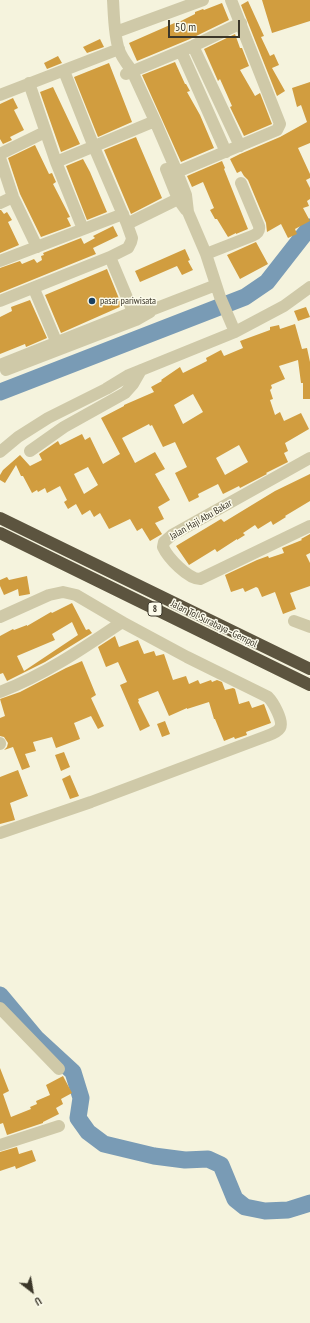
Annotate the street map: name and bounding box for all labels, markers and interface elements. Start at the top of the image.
scale bar [170,12,242,38]
text: 50 m [175,19,196,34]
place label: pasar pariwisata [100,295,156,307]
marker: pasar pariwisata [87,296,97,306]
street label: Jalan Haji Abu Bakar [168,497,234,543]
street label: Jalan Tol Surabaya–Gempol [169,598,259,650]
road number: 8 [148,602,162,616]
north arrow [12,1271,52,1311]
text: U [32,1294,44,1309]

